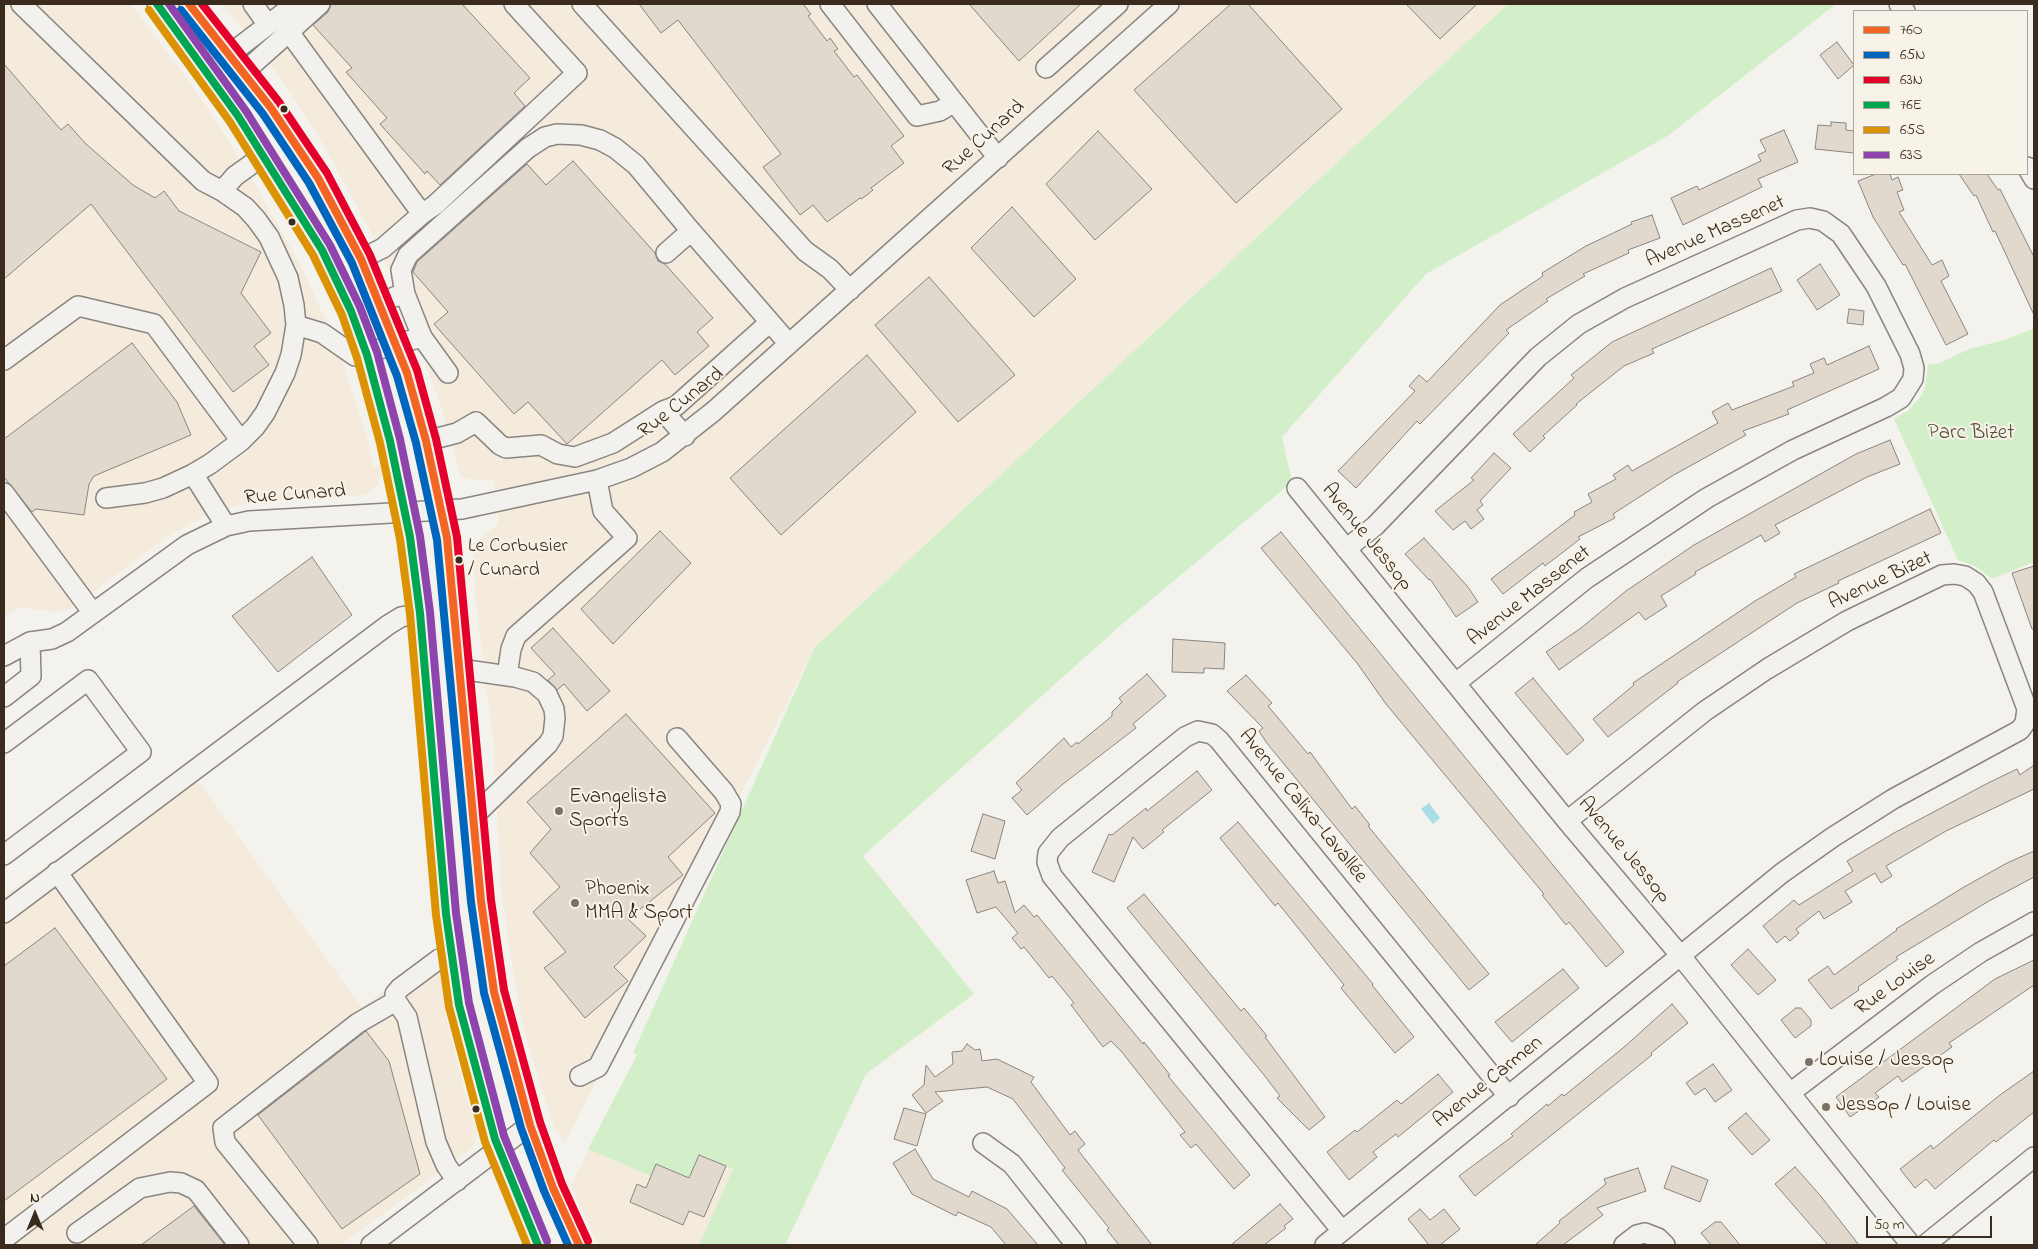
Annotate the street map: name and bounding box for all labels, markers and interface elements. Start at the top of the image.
legend [1853,10,2028,175]
text: 76O [1900,19,1923,41]
text: 65N [1900,44,1925,66]
text: 63N [1900,69,1923,91]
text: 76E [1900,94,1922,116]
street label: Rue Cunard [939,96,1031,182]
unlabelled marker [279,104,289,114]
text: 65S [1900,119,1925,141]
text: 63S [1900,144,1922,166]
street label: Avenue Massenet [1642,191,1790,275]
unlabelled marker [287,217,297,227]
street label: Rue Cunard [634,363,730,445]
park label: Parc Bizet [1928,422,2014,448]
street label: Avenue Jessop [1315,479,1417,597]
street label: Rue Cunard [243,480,347,512]
place label: Le Corbusier / Cunard [468,536,568,583]
street label: Avenue Massenet [1463,541,1597,653]
street label: Avenue Bizet [1825,547,1937,617]
marker: Le Corbusier / Cunard [454,555,464,565]
street label: Avenue Calixa-Lavallée [1232,725,1372,889]
place label: Evangelista Sports [569,786,667,836]
street label: Avenue Jessop [1571,793,1675,909]
marker: Evangelista Sports [553,805,565,817]
place label: Phoenix MMA & Sport [585,878,693,928]
marker: Phoenix MMA & Sport [569,897,581,909]
street label: Rue Louise [1851,948,1941,1022]
street label: Avenue Carmen [1429,1031,1549,1135]
place label: Louise / Jessop [1819,1049,1954,1075]
marker: Louise / Jessop [1803,1056,1815,1068]
place label: Jessop / Louise [1836,1094,1971,1120]
marker: Jessop / Louise [1820,1101,1832,1113]
unlabelled marker [471,1104,481,1114]
text: N [30,1188,40,1209]
north arrow [10,1189,60,1239]
scale bar [1868,1206,1994,1238]
text: 50 m [1874,1214,1904,1236]

